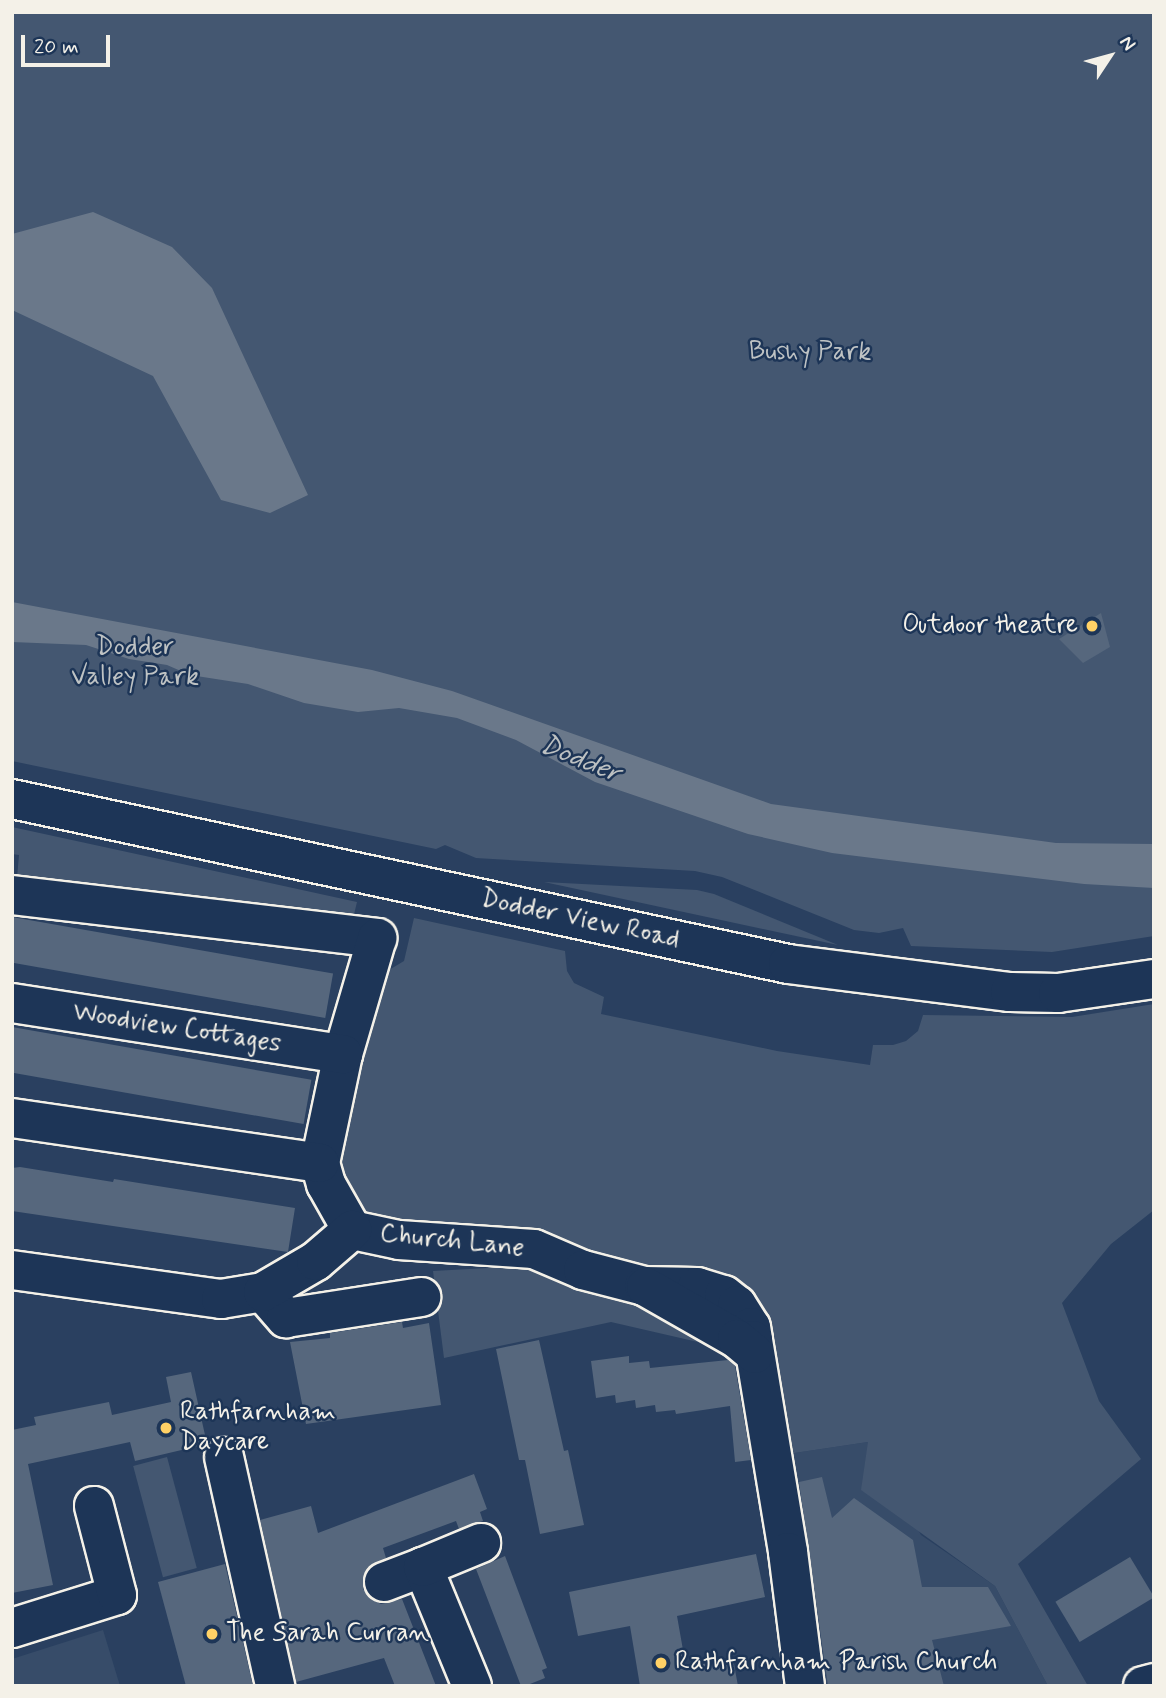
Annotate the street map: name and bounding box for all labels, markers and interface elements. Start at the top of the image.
scale bar [24,21,114,65]
north arrow [1075,21,1145,91]
text: N [1114,31,1141,56]
text: 20 m [34,33,79,61]
park label: Bushy Park [750,337,870,369]
place label: Outdoor theatre [902,610,1078,642]
marker: Outdoor theatre [1084,618,1100,634]
park label: Dodder Valley Park [73,632,197,694]
water label: Dodder [535,729,625,791]
street label: Dodder View Road [481,884,679,956]
street label: Woodview Cottages [69,997,285,1061]
street label: Church Lane [378,1219,526,1265]
place label: Rathfarnham Daycare [180,1397,336,1458]
marker: Rathfarnham Daycare [158,1420,174,1436]
place label: The Sarah Curran [226,1618,420,1650]
marker: The Sarah Curran [204,1626,220,1642]
place label: Rathfarnham Parish Church [675,1647,994,1679]
marker: Rathfarnham Parish Church [653,1655,669,1671]

